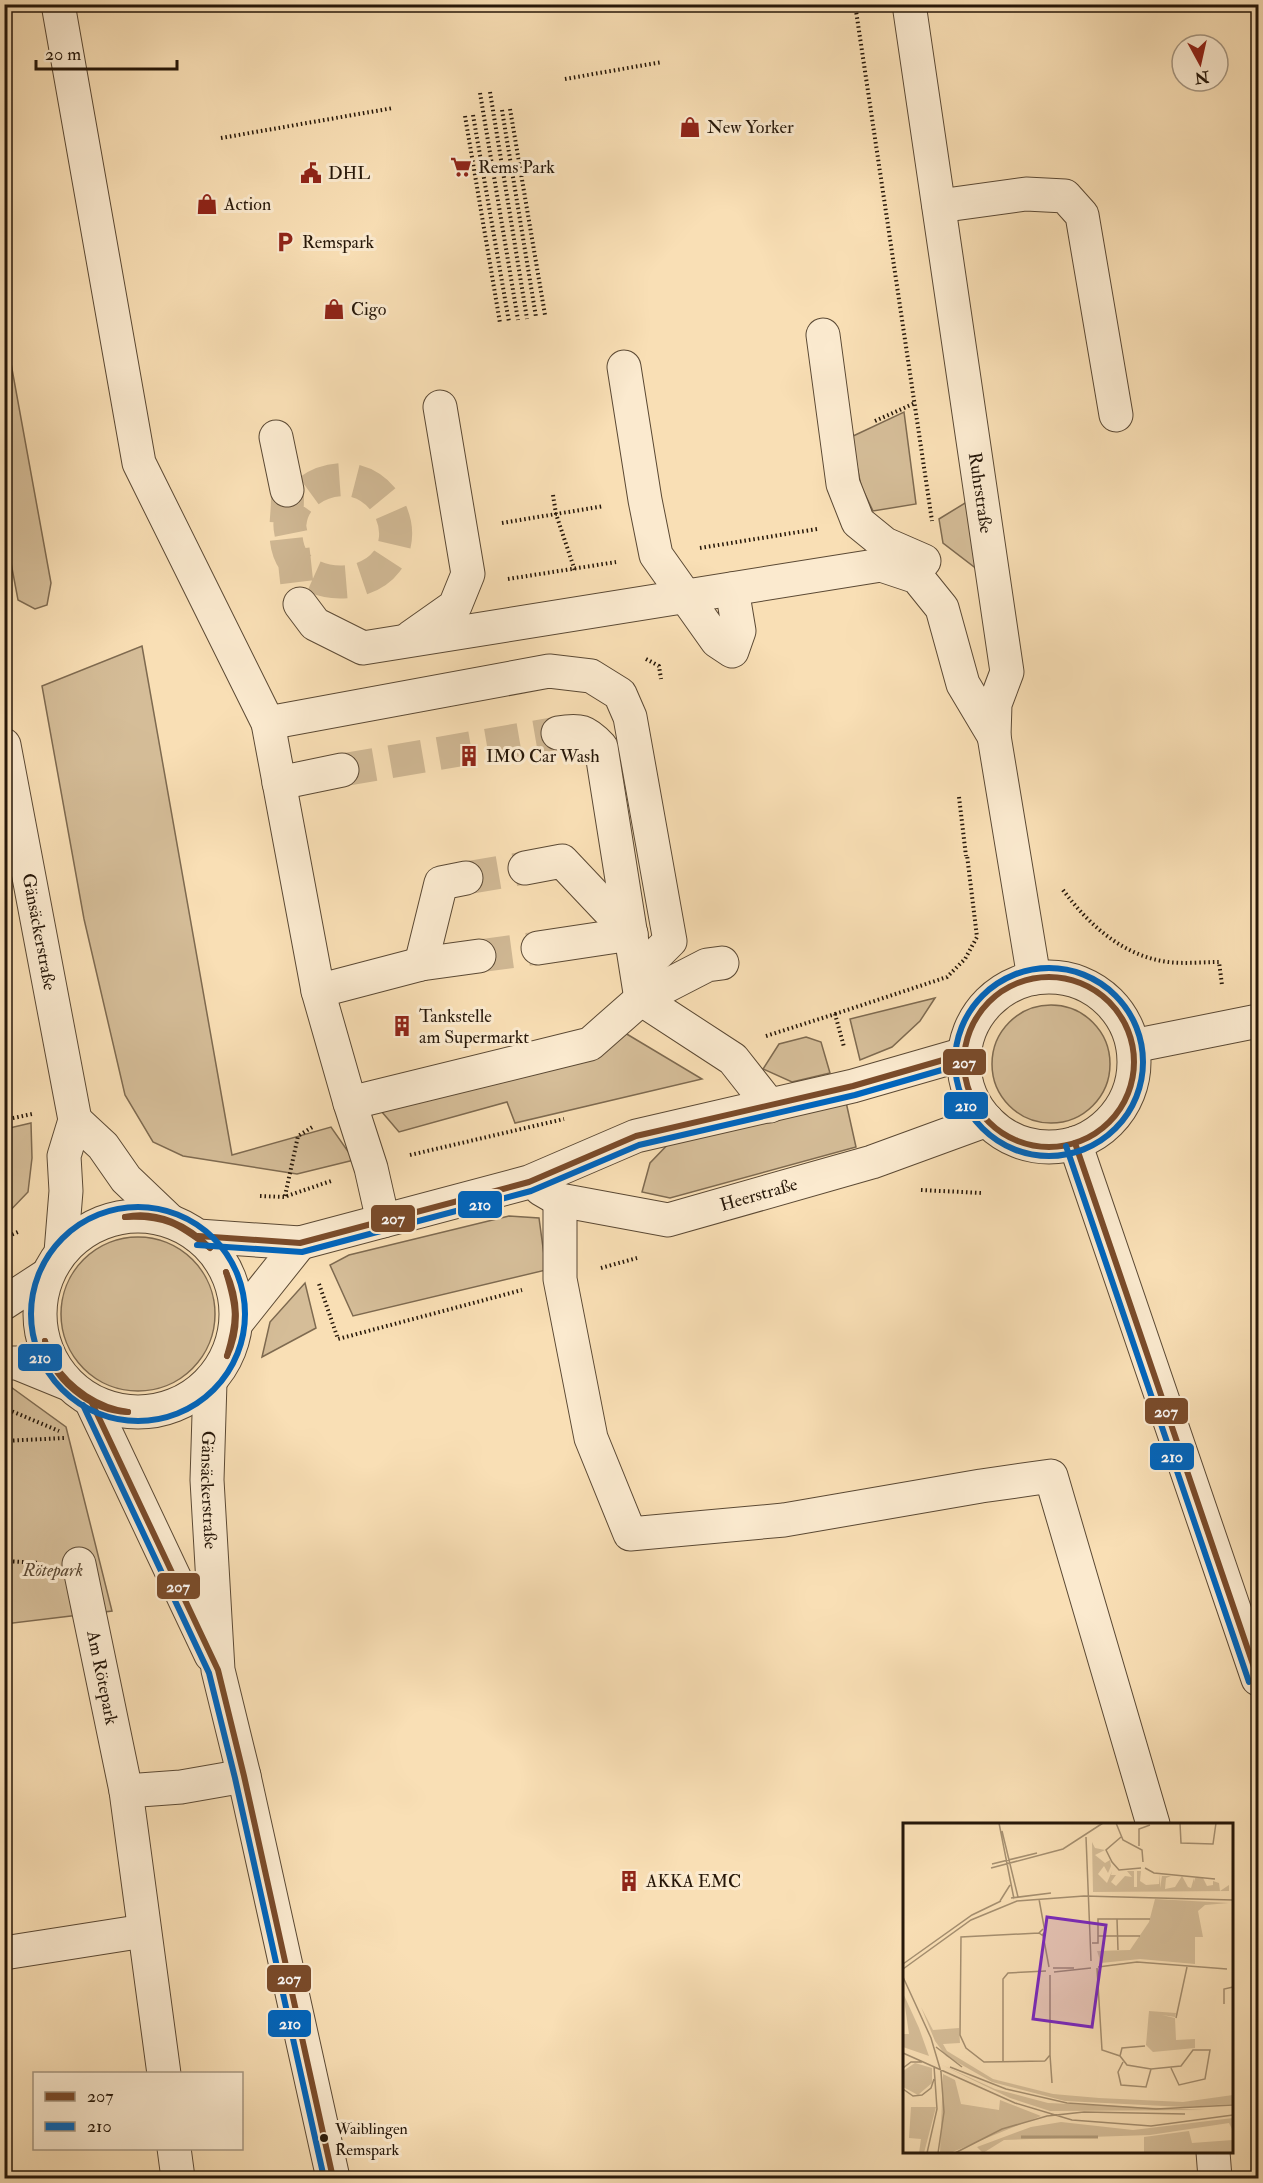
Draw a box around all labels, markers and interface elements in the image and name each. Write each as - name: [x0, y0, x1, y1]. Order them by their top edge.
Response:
- scale bar: [36, 33, 177, 71]
- north arrow: [1170, 33, 1230, 93]
- text: 20 m: [45, 43, 81, 66]
- text: N: [1193, 66, 1211, 88]
- shop icon: New Yorker: [678, 115, 702, 139]
- place label: New Yorker: [707, 116, 794, 139]
- supermarket icon: Rems Park: [449, 155, 473, 179]
- place label: Rems Park: [478, 156, 555, 179]
- public building icon: DHL: [299, 161, 323, 185]
- place label: DHL: [328, 162, 370, 185]
- shop icon: Action: [195, 192, 219, 216]
- place label: Action: [223, 193, 271, 216]
- parking icon: Remspark: [273, 230, 297, 254]
- place label: Remspark: [302, 231, 375, 254]
- shop icon: Cigo: [322, 297, 346, 321]
- place label: Cigo: [351, 298, 387, 321]
- street label: Ruhrstraße: [963, 451, 998, 535]
- building icon: IMO Car Wash: [457, 744, 481, 768]
- place label: IMO Car Wash: [486, 745, 600, 768]
- street label: Gänsäckerstraße: [17, 871, 62, 993]
- place label: Tankstelle am Supermarkt: [419, 1005, 529, 1049]
- building icon: Tankstelle am Supermarkt: [390, 1014, 414, 1038]
- line badge: 207: [942, 1048, 987, 1076]
- text: 207: [952, 1053, 976, 1073]
- line badge: 210: [943, 1091, 989, 1120]
- text: 210: [955, 1096, 977, 1116]
- street label: Heerstraße: [717, 1172, 801, 1216]
- line badge: 210: [457, 1190, 503, 1219]
- text: 210: [469, 1195, 491, 1215]
- line badge: 207: [370, 1204, 416, 1233]
- text: 207: [381, 1209, 405, 1229]
- line badge: 210: [17, 1343, 63, 1372]
- text: 210: [29, 1348, 51, 1368]
- line badge: 207: [1144, 1397, 1189, 1425]
- text: 207: [1154, 1402, 1178, 1422]
- street label: Gänsäckerstraße: [195, 1430, 223, 1550]
- line badge: 210: [1149, 1442, 1195, 1471]
- text: 210: [1161, 1447, 1183, 1467]
- park label: Rötepark: [22, 1559, 83, 1582]
- line badge: 207: [156, 1572, 201, 1600]
- text: 207: [166, 1577, 190, 1597]
- street label: Am Rötepark: [81, 1627, 124, 1727]
- inset map: [903, 1823, 1233, 2153]
- building icon: AKKA EMC: [617, 1869, 641, 1893]
- place label: AKKA EMC: [645, 1870, 741, 1893]
- line badge: 207: [266, 1964, 312, 1993]
- text: 207: [277, 1969, 301, 1989]
- line badge: 210: [267, 2009, 312, 2038]
- text: 210: [279, 2014, 301, 2034]
- legend: [33, 2072, 243, 2150]
- text: 207: [87, 2085, 114, 2108]
- text: 210: [87, 2115, 112, 2138]
- place label: Waiblingen Remspark: [334, 2119, 408, 2161]
- marker: Waiblingen Remspark: [318, 2132, 330, 2144]

